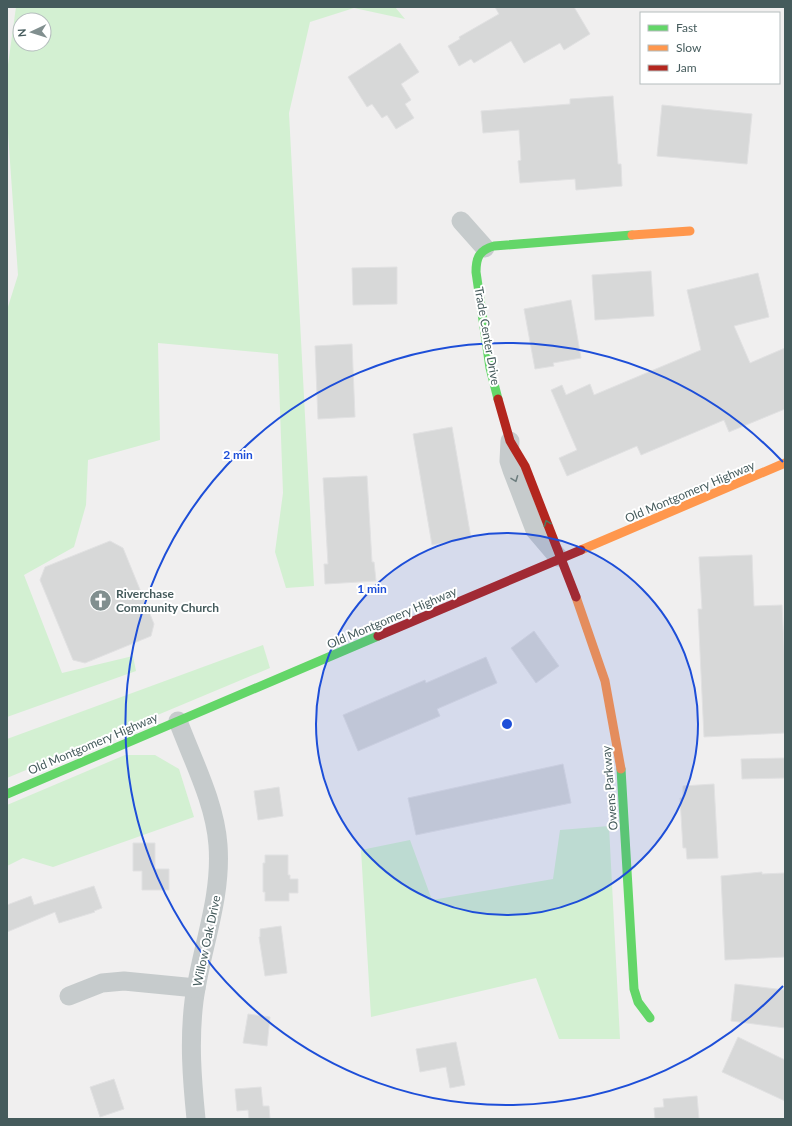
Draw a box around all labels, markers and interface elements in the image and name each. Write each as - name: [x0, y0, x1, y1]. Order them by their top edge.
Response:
- north arrow: [12, 12, 52, 52]
- legend: [640, 12, 780, 84]
- text: Fast: [676, 20, 698, 35]
- text: N: [15, 28, 28, 37]
- text: Slow: [676, 40, 702, 55]
- text: Jam: [676, 60, 697, 75]
- street label: Trade Center Drive: [471, 286, 504, 386]
- text: 2 min: [223, 447, 253, 462]
- street label: Old Montgomery Highway: [623, 457, 758, 526]
- one-way arrow: [511, 476, 519, 483]
- one-way arrow: [543, 520, 551, 527]
- text: 1 min: [357, 581, 387, 596]
- street label: Old Montgomery Highway: [325, 583, 460, 652]
- place label: Riverchase Community Church: [116, 586, 219, 615]
- church icon: Riverchase Community Church: [87, 588, 113, 614]
- street label: Old Montgomery Highway: [26, 709, 161, 778]
- centre of rings: [500, 717, 514, 731]
- street label: Owens Parkway: [598, 744, 621, 831]
- street label: Willow Oak Drive: [189, 894, 224, 988]

